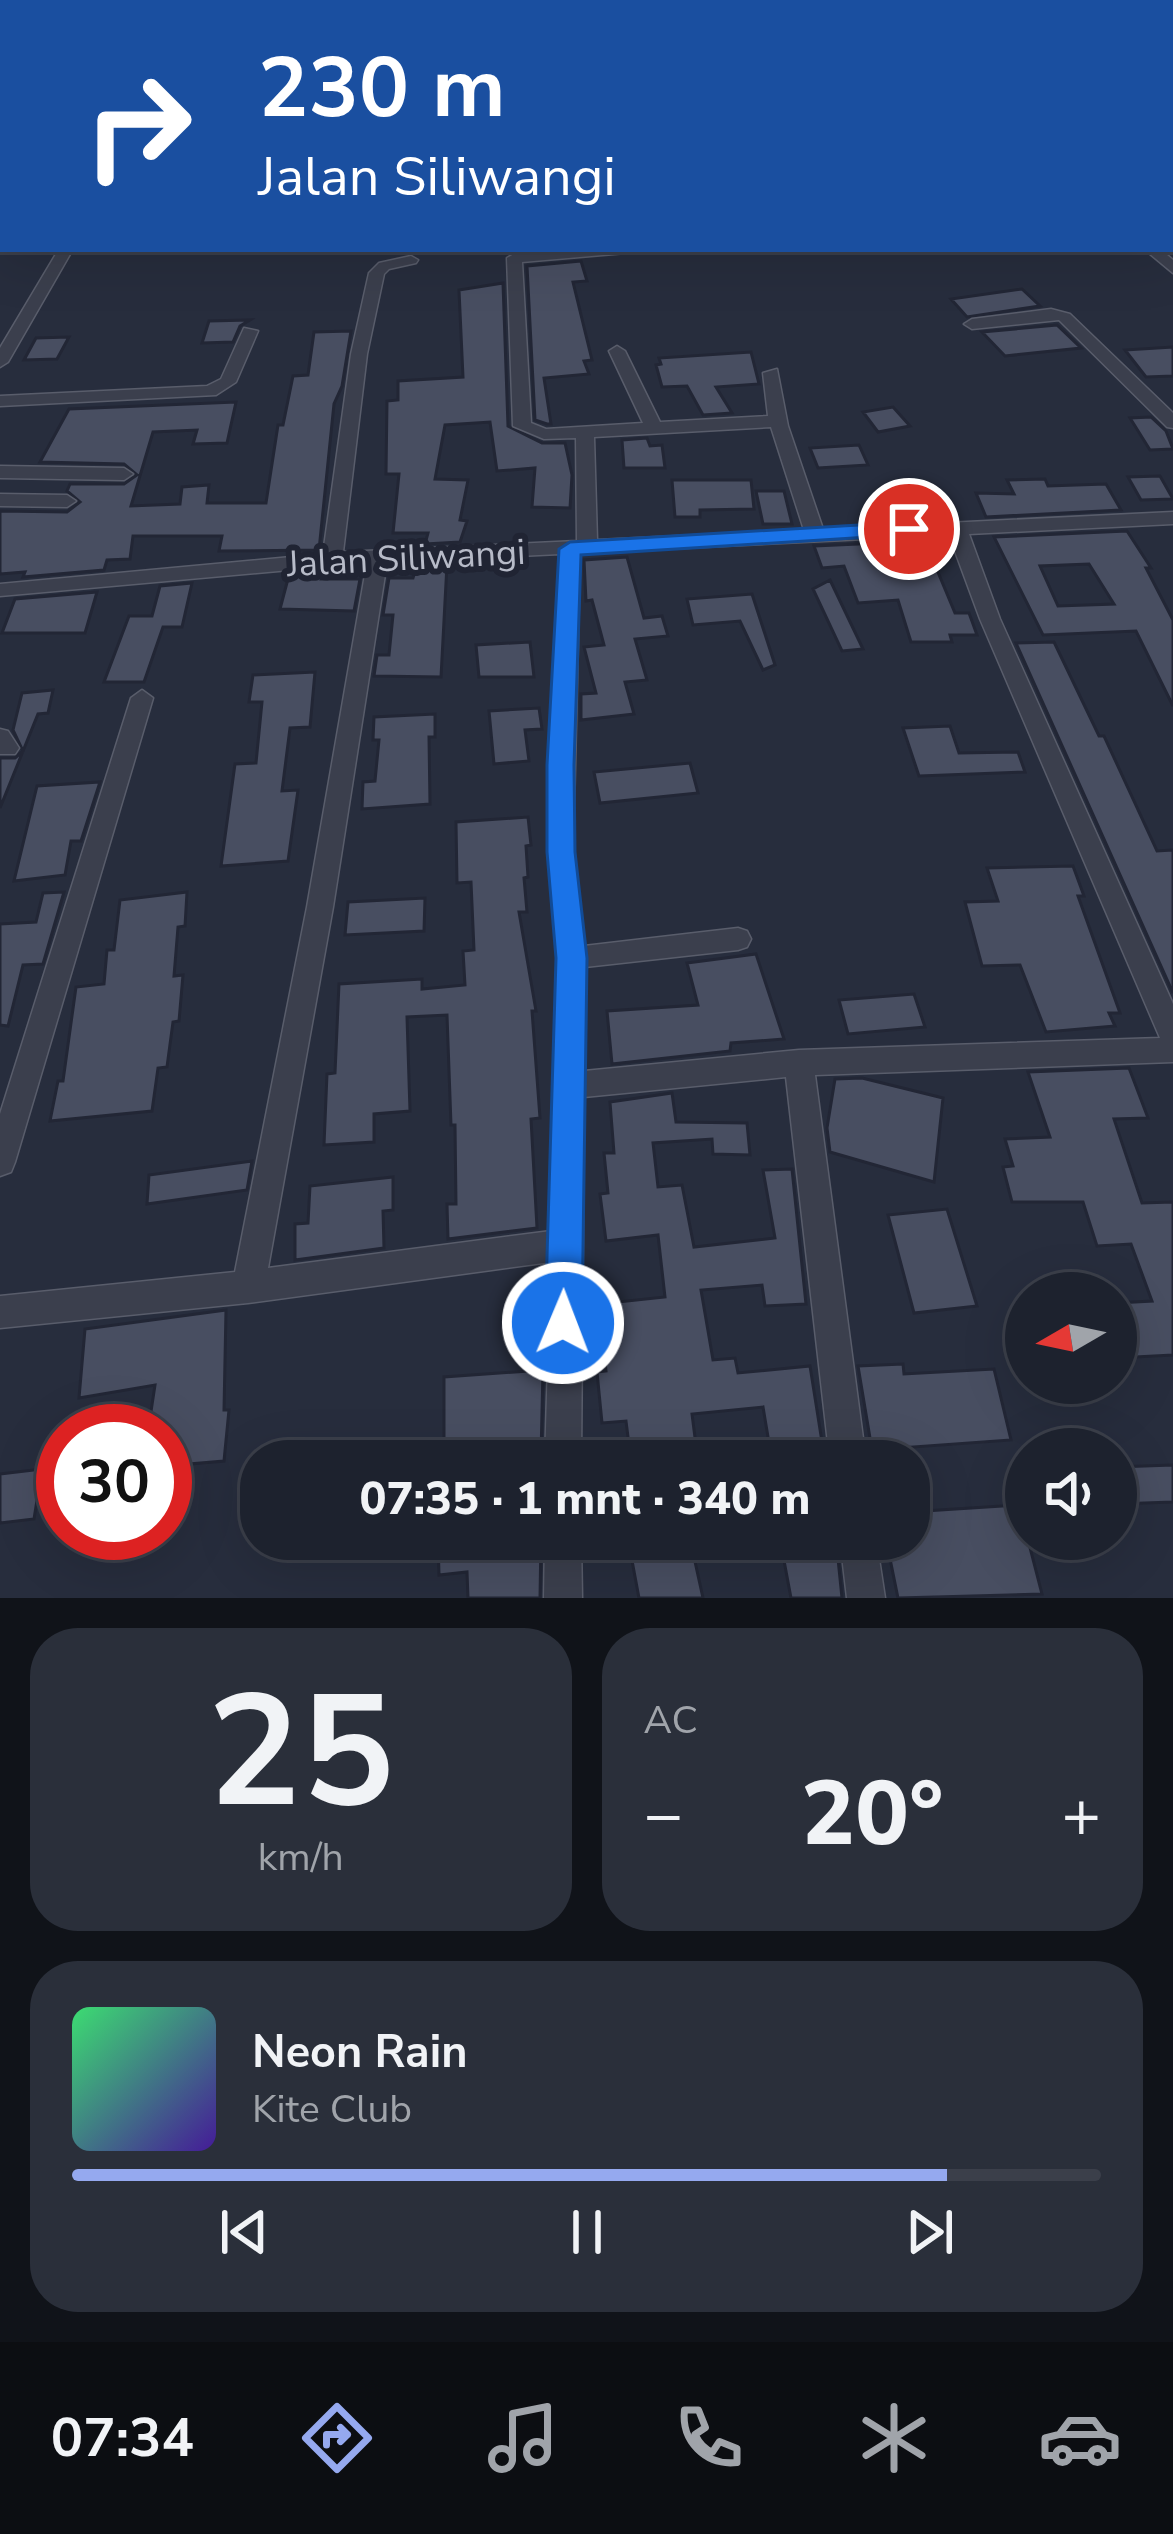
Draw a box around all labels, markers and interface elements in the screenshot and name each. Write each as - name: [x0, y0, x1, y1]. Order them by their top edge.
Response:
- text: 230 m: [258, 31, 506, 146]
- icon: right: [60, 48, 216, 204]
- text: Jalan Siliwangi: [258, 140, 616, 214]
- pin: [858, 478, 960, 580]
- icon: arrive: [876, 496, 942, 562]
- street label: Jalan Siliwangi: [285, 528, 526, 589]
- position arrow: [500, 1260, 626, 1386]
- north arrow: [1005, 1272, 1137, 1404]
- map controls: [1005, 1272, 1137, 1560]
- speed limit sign: 30: [36, 1404, 192, 1560]
- button: sound: [1005, 1428, 1137, 1560]
- text: 07:35 · 1 mnt · 340 m: [359, 1469, 811, 1530]
- text: 25: [207, 1646, 394, 1859]
- text: AC: [644, 1694, 698, 1747]
- text: 20°: [801, 1753, 944, 1876]
- text: −: [644, 1770, 683, 1860]
- text: +: [1061, 1770, 1101, 1860]
- text: km/h: [258, 1831, 344, 1884]
- text: Neon Rain: [252, 2022, 468, 2083]
- text: Kite Club: [252, 2083, 412, 2136]
- icon: previous: [211, 2199, 277, 2265]
- icon: pause: [554, 2199, 620, 2265]
- icon: next: [897, 2199, 963, 2265]
- icon: directions: [295, 2396, 379, 2480]
- icon: music: [481, 2396, 565, 2480]
- icon: phone: [667, 2396, 751, 2480]
- icon: climate: [852, 2396, 936, 2480]
- icon: car: [1038, 2396, 1122, 2480]
- text: 07:34: [51, 2401, 194, 2475]

